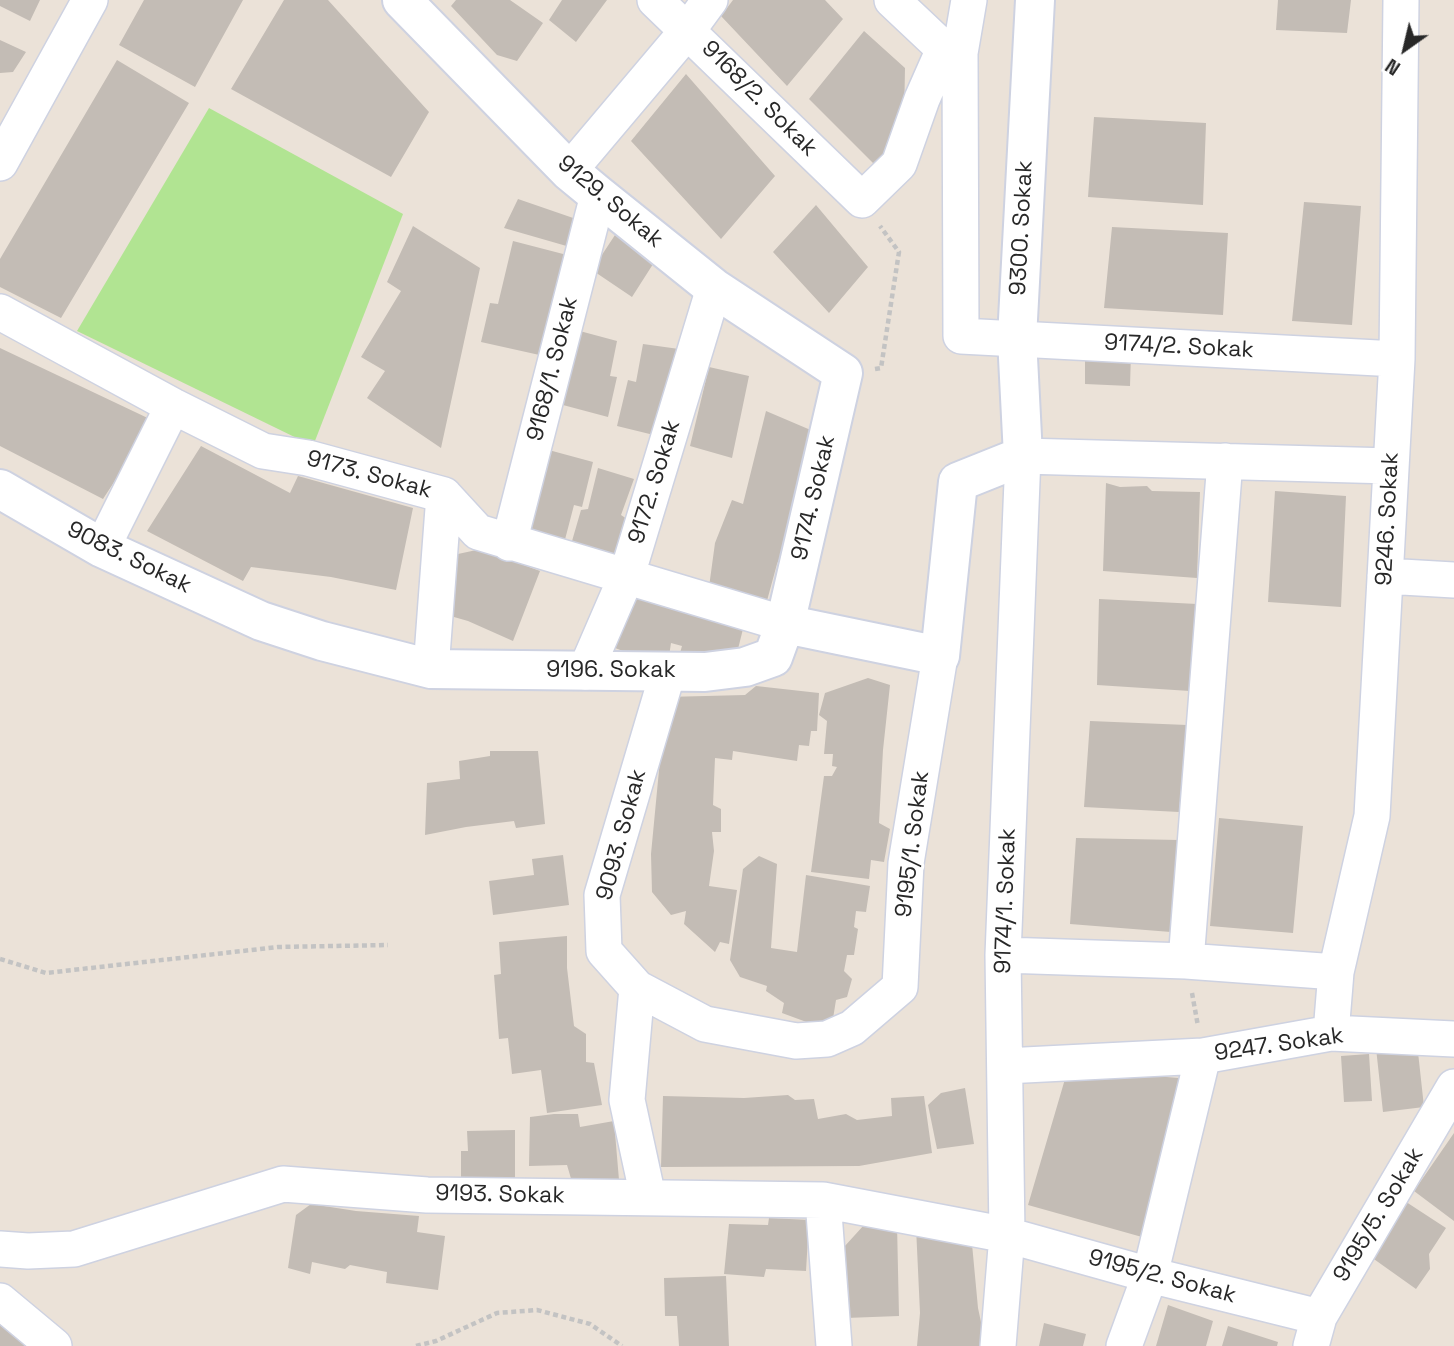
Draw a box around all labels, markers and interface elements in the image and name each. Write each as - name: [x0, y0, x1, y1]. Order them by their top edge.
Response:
- north arrow: [1370, 14, 1440, 84]
- street label: 9168/2. Sokak: [695, 35, 823, 163]
- text: N: [1381, 53, 1405, 81]
- street label: 9129. Sokak: [552, 150, 668, 254]
- street label: 9300. Sokak: [1005, 160, 1039, 296]
- street label: 9168/1. Sokak: [522, 294, 584, 444]
- street label: 9174/2. Sokak: [1103, 329, 1255, 365]
- street label: 9172. Sokak: [623, 417, 687, 547]
- street label: 9174. Sokak: [786, 433, 842, 563]
- street label: 9173. Sokak: [303, 445, 435, 505]
- street label: 9246. Sokak: [1371, 452, 1405, 586]
- street label: 9083. Sokak: [62, 516, 196, 600]
- street label: 9196. Sokak: [546, 657, 676, 685]
- street label: 9093. Sokak: [591, 766, 653, 904]
- street label: 9195/1. Sokak: [890, 769, 936, 919]
- street label: 9174/1. Sokak: [990, 828, 1022, 974]
- street label: 9247. Sokak: [1213, 1022, 1345, 1068]
- street label: 9195/5. Sokak: [1328, 1143, 1430, 1287]
- street label: 9193. Sokak: [435, 1180, 565, 1210]
- street label: 9195/2. Sokak: [1085, 1244, 1239, 1310]

